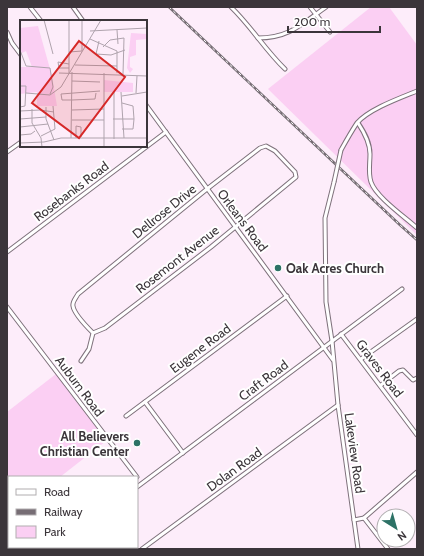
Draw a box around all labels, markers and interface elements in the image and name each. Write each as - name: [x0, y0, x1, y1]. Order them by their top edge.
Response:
- scale bar: [288, 8, 380, 34]
- text: 200 m: [294, 14, 330, 29]
- inset map: [20, 20, 147, 147]
- street label: Rosebanks Road: [30, 158, 112, 224]
- street label: Dellrose Drive: [129, 180, 199, 242]
- street label: Orleans Road: [214, 186, 272, 254]
- street label: Rosemont Avenue: [132, 221, 222, 296]
- place label: Oak Acres Church: [286, 260, 384, 276]
- marker: Oak Acres Church: [273, 263, 283, 273]
- street label: Eugene Road: [166, 320, 234, 376]
- street label: Graves Road: [353, 336, 407, 400]
- street label: Auburn Road: [52, 353, 108, 419]
- street label: Craft Road: [235, 356, 291, 404]
- street label: Lakeview Road: [341, 412, 369, 494]
- place label: All Believers Christian Center: [40, 428, 130, 459]
- marker: All Believers Christian Center: [132, 438, 142, 448]
- street label: Dolan Road: [203, 444, 265, 494]
- legend: [8, 476, 138, 548]
- text: Road: [44, 484, 70, 499]
- text: Railway: [44, 504, 82, 519]
- north arrow: [376, 508, 416, 548]
- text: Park: [44, 524, 66, 539]
- text: N: [395, 528, 409, 544]

